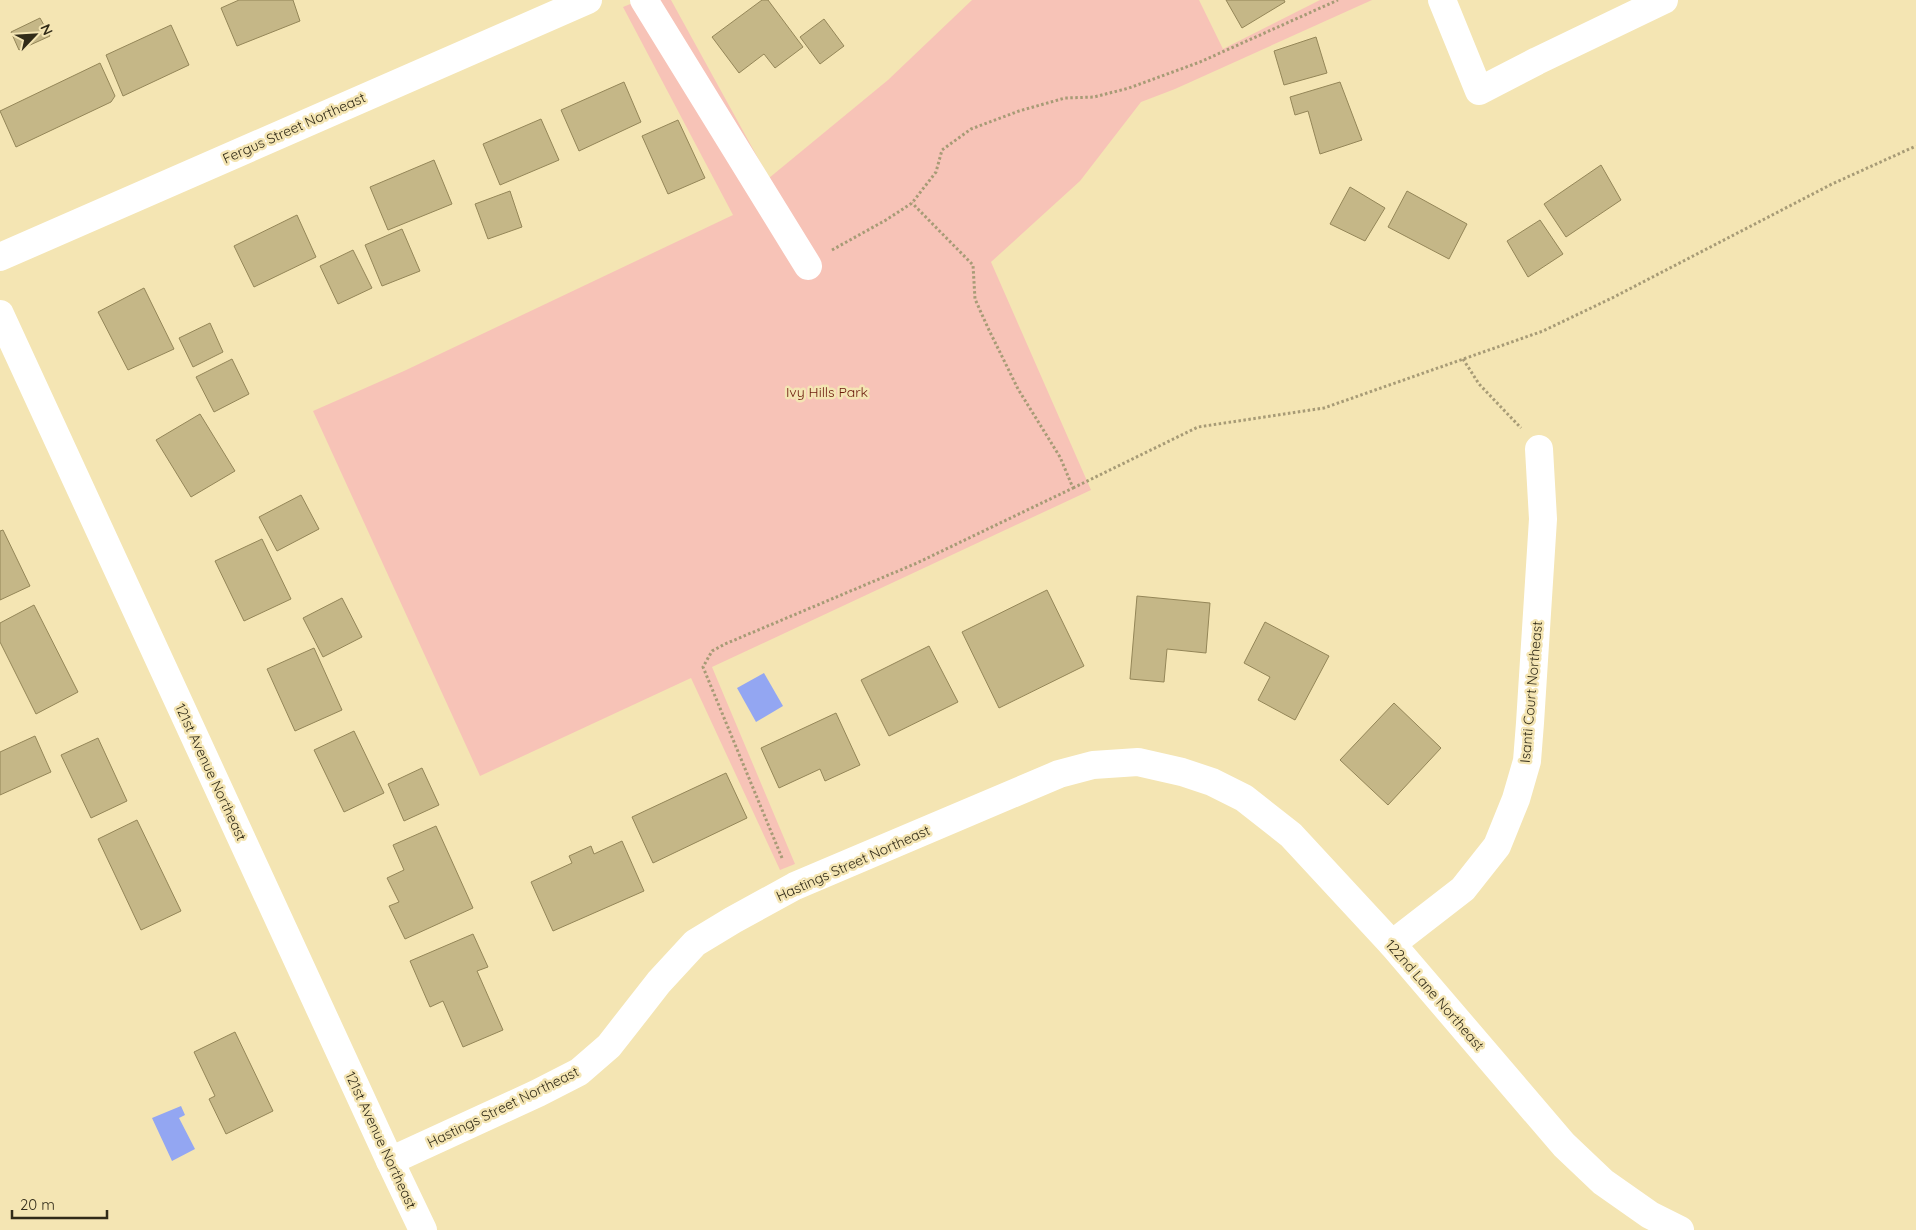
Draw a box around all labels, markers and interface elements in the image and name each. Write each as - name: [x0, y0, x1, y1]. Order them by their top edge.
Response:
- north arrow: [10, 10, 60, 60]
- text: N: [36, 21, 57, 38]
- street label: Fergus Street Northeast: [220, 88, 368, 168]
- park label: Ivy Hills Park: [786, 383, 868, 401]
- street label: Isanti Court Northeast: [1516, 620, 1546, 764]
- street label: 121st Avenue Northeast: [171, 700, 251, 844]
- street label: Hastings Street Northeast: [773, 821, 933, 905]
- street label: 122nd Lane Northeast: [1382, 936, 1488, 1054]
- street label: Hastings Street Northeast: [424, 1062, 582, 1152]
- street label: 121st Avenue Northeast: [341, 1068, 421, 1212]
- scale bar: [12, 1188, 108, 1220]
- text: 20 m: [20, 1195, 55, 1214]

